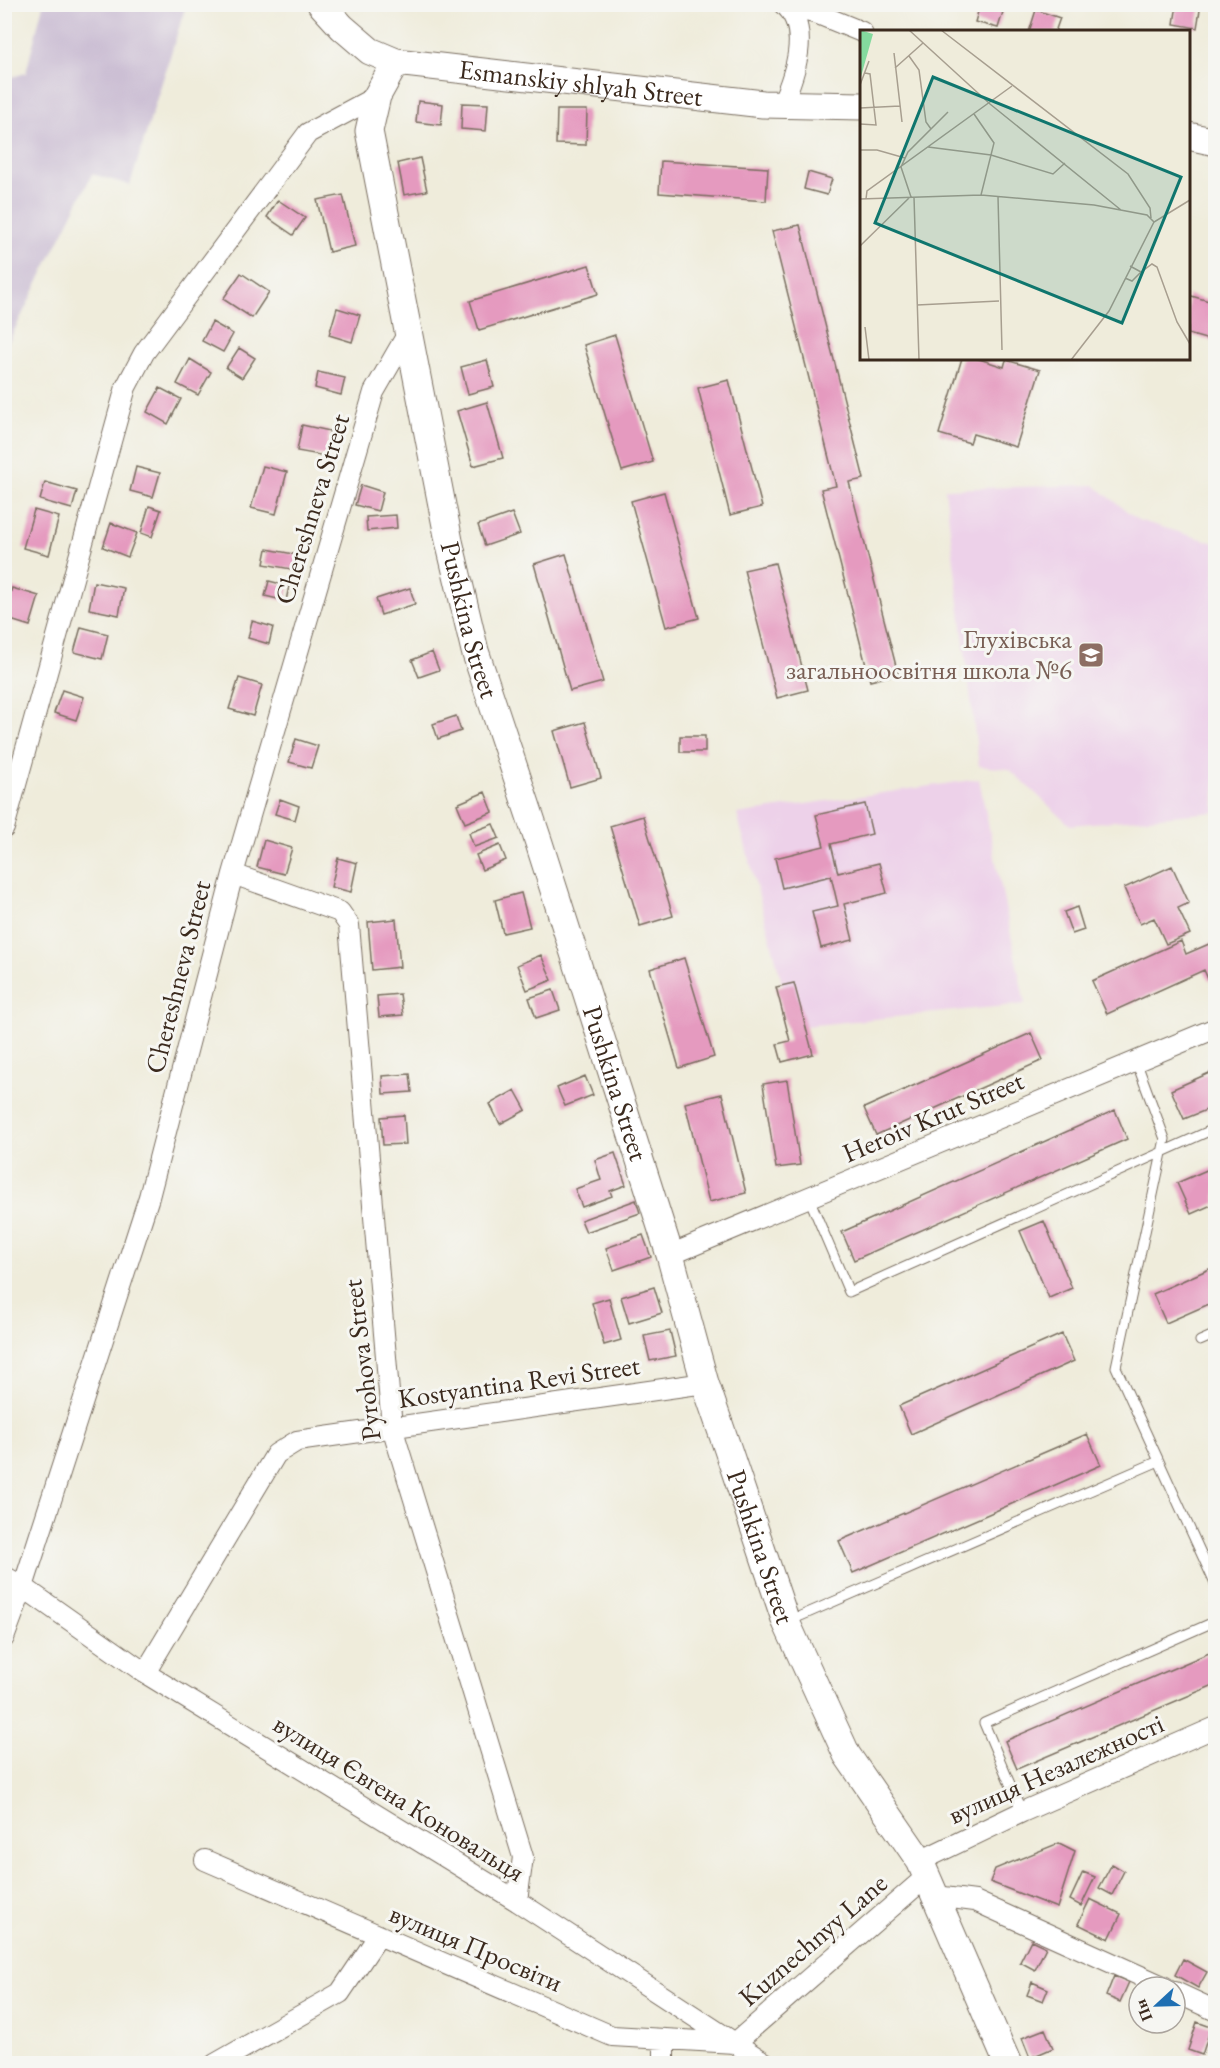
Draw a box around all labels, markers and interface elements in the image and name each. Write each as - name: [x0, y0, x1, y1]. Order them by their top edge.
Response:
- inset map: [860, 30, 1190, 360]
- street label: Esmanskiy shlyah Street: [457, 51, 705, 114]
- street label: Chereshneva Street: [266, 409, 357, 608]
- street label: Pushkina Street: [433, 538, 508, 703]
- place label: Глухівська загальноосвітня школа №6: [786, 621, 1072, 687]
- school or university icon: Глухівська загальноосвітня школа №6: [1076, 640, 1106, 670]
- street label: Chereshneva Street: [137, 876, 219, 1077]
- street label: Pushkina Street: [575, 1001, 657, 1165]
- street label: Heroiv Krut Street: [837, 1062, 1029, 1170]
- street label: Pyrohova Street: [334, 1277, 389, 1443]
- street label: Kostyantina Revi Street: [396, 1347, 643, 1416]
- street label: Pushkina Street: [719, 1465, 804, 1629]
- street label: вулиця Незалежності: [943, 1705, 1169, 1832]
- street label: вулиця Євгена Коновальця: [267, 1706, 531, 1889]
- street label: Kuznechnyy Lane: [731, 1865, 894, 2014]
- street label: вулиця Просвіти: [384, 1895, 568, 2000]
- north arrow: [1127, 1975, 1187, 2035]
- text: Пн: [1130, 1996, 1157, 2025]

